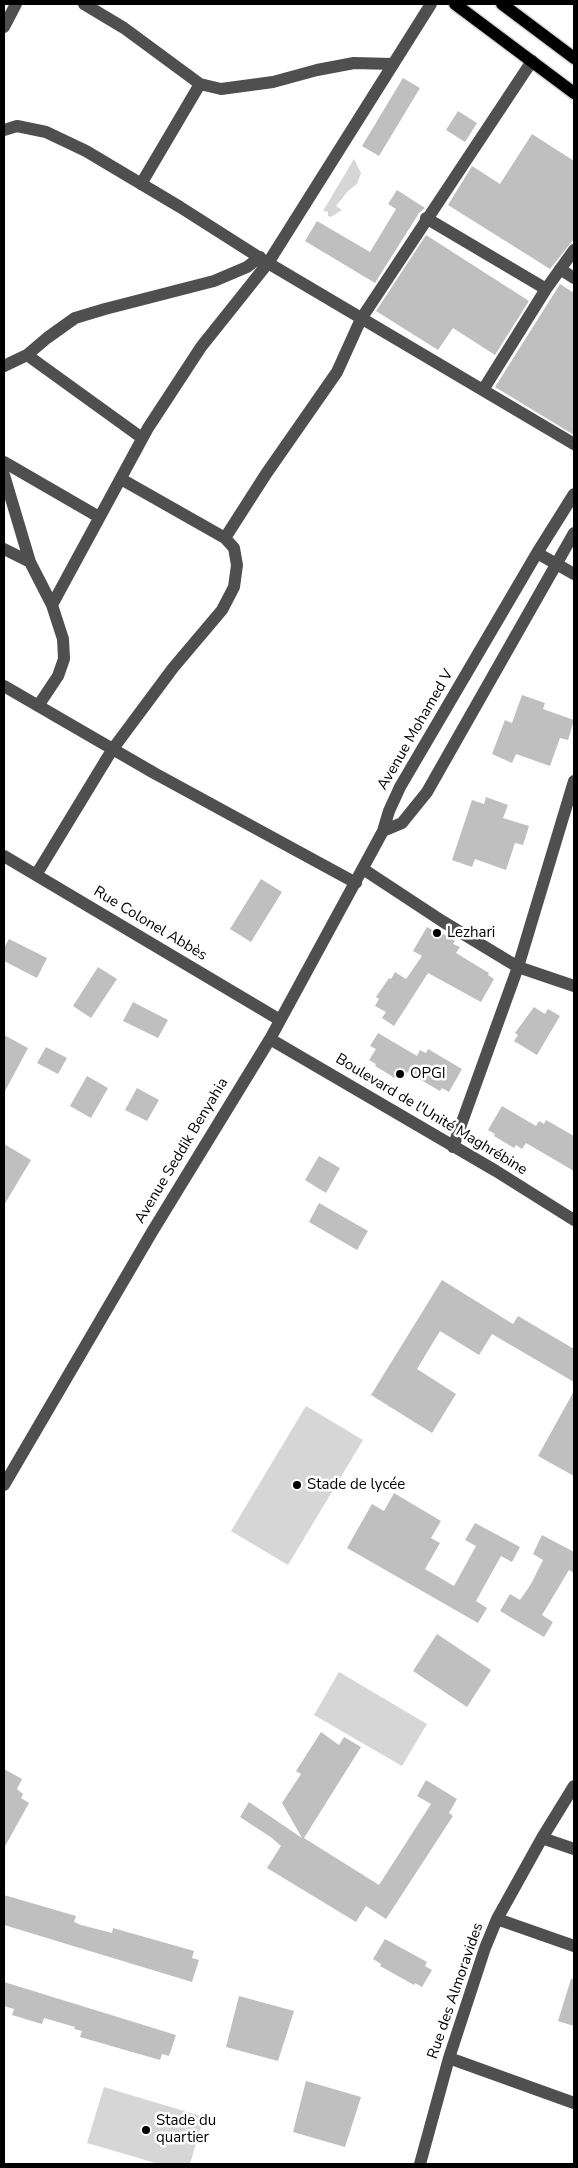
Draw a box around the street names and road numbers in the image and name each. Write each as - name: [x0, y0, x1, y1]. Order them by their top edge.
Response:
- street label: Avenue Mohamed V: [374, 666, 458, 794]
- street label: Rue Colonel Abbès: [90, 883, 210, 965]
- street label: Boulevard de l'Unité Maghrébine: [332, 1051, 530, 1179]
- street label: Avenue Seddik Benyahia: [131, 1075, 233, 1227]
- street label: Rue des Almoravides: [424, 1920, 488, 2062]

